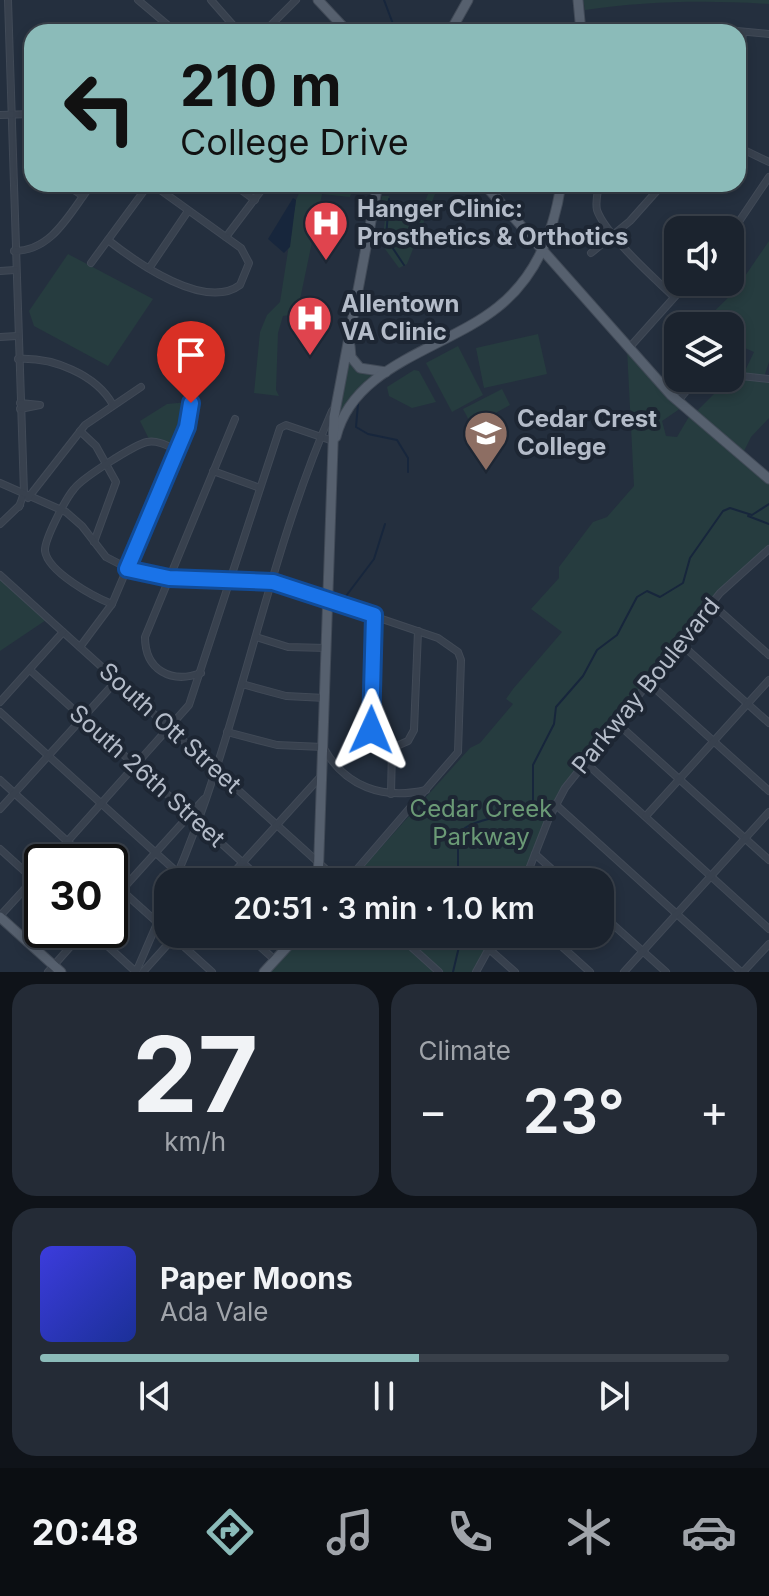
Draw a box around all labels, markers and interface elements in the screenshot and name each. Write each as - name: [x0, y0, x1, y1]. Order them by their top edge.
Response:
- text: 210 m: [180, 52, 342, 120]
- icon: left: [48, 56, 152, 160]
- text: College Drive: [180, 120, 409, 164]
- place label: Hanger Clinic: Prosthetics & Orthotics: [357, 194, 628, 251]
- hospital icon: Hanger Clinic: Prosthetics & Orthotics: [302, 199, 350, 262]
- map controls: [664, 216, 744, 392]
- button: sound: [664, 216, 744, 296]
- place label: Allentown VA Clinic: [341, 289, 459, 346]
- hospital icon: Allentown VA Clinic: [286, 294, 334, 357]
- button: layers: [664, 312, 744, 392]
- pin: [157, 321, 225, 403]
- icon: arrive: [169, 333, 213, 377]
- place label: Cedar Crest College: [517, 404, 657, 461]
- school or university icon: Cedar Crest College: [462, 409, 510, 472]
- street label: Parkway Boulevard: [566, 592, 726, 780]
- street label: South Ott Street: [93, 656, 247, 799]
- position arrow: [329, 688, 413, 772]
- street label: South 26th Street: [64, 698, 231, 853]
- park label: Cedar Creek Parkway: [410, 794, 552, 851]
- speed limit sign: 30: [24, 844, 128, 948]
- text: 20:51 · 3 min · 1.0 km: [233, 890, 535, 926]
- text: 27: [132, 1011, 258, 1137]
- text: Climate: [419, 1035, 511, 1066]
- text: 23°: [523, 1075, 625, 1147]
- text: −: [419, 1084, 448, 1138]
- text: +: [700, 1084, 729, 1138]
- text: km/h: [164, 1126, 226, 1157]
- text: Paper Moons: [160, 1260, 353, 1296]
- text: Ada Vale: [160, 1296, 268, 1327]
- icon: previous: [133, 1374, 177, 1418]
- icon: pause: [362, 1374, 406, 1418]
- icon: next: [592, 1374, 636, 1418]
- icon: directions: [202, 1504, 258, 1560]
- icon: music: [322, 1504, 378, 1560]
- icon: phone: [442, 1504, 498, 1560]
- icon: climate: [561, 1504, 617, 1560]
- icon: car: [681, 1504, 737, 1560]
- text: 20:48: [32, 1510, 139, 1554]

